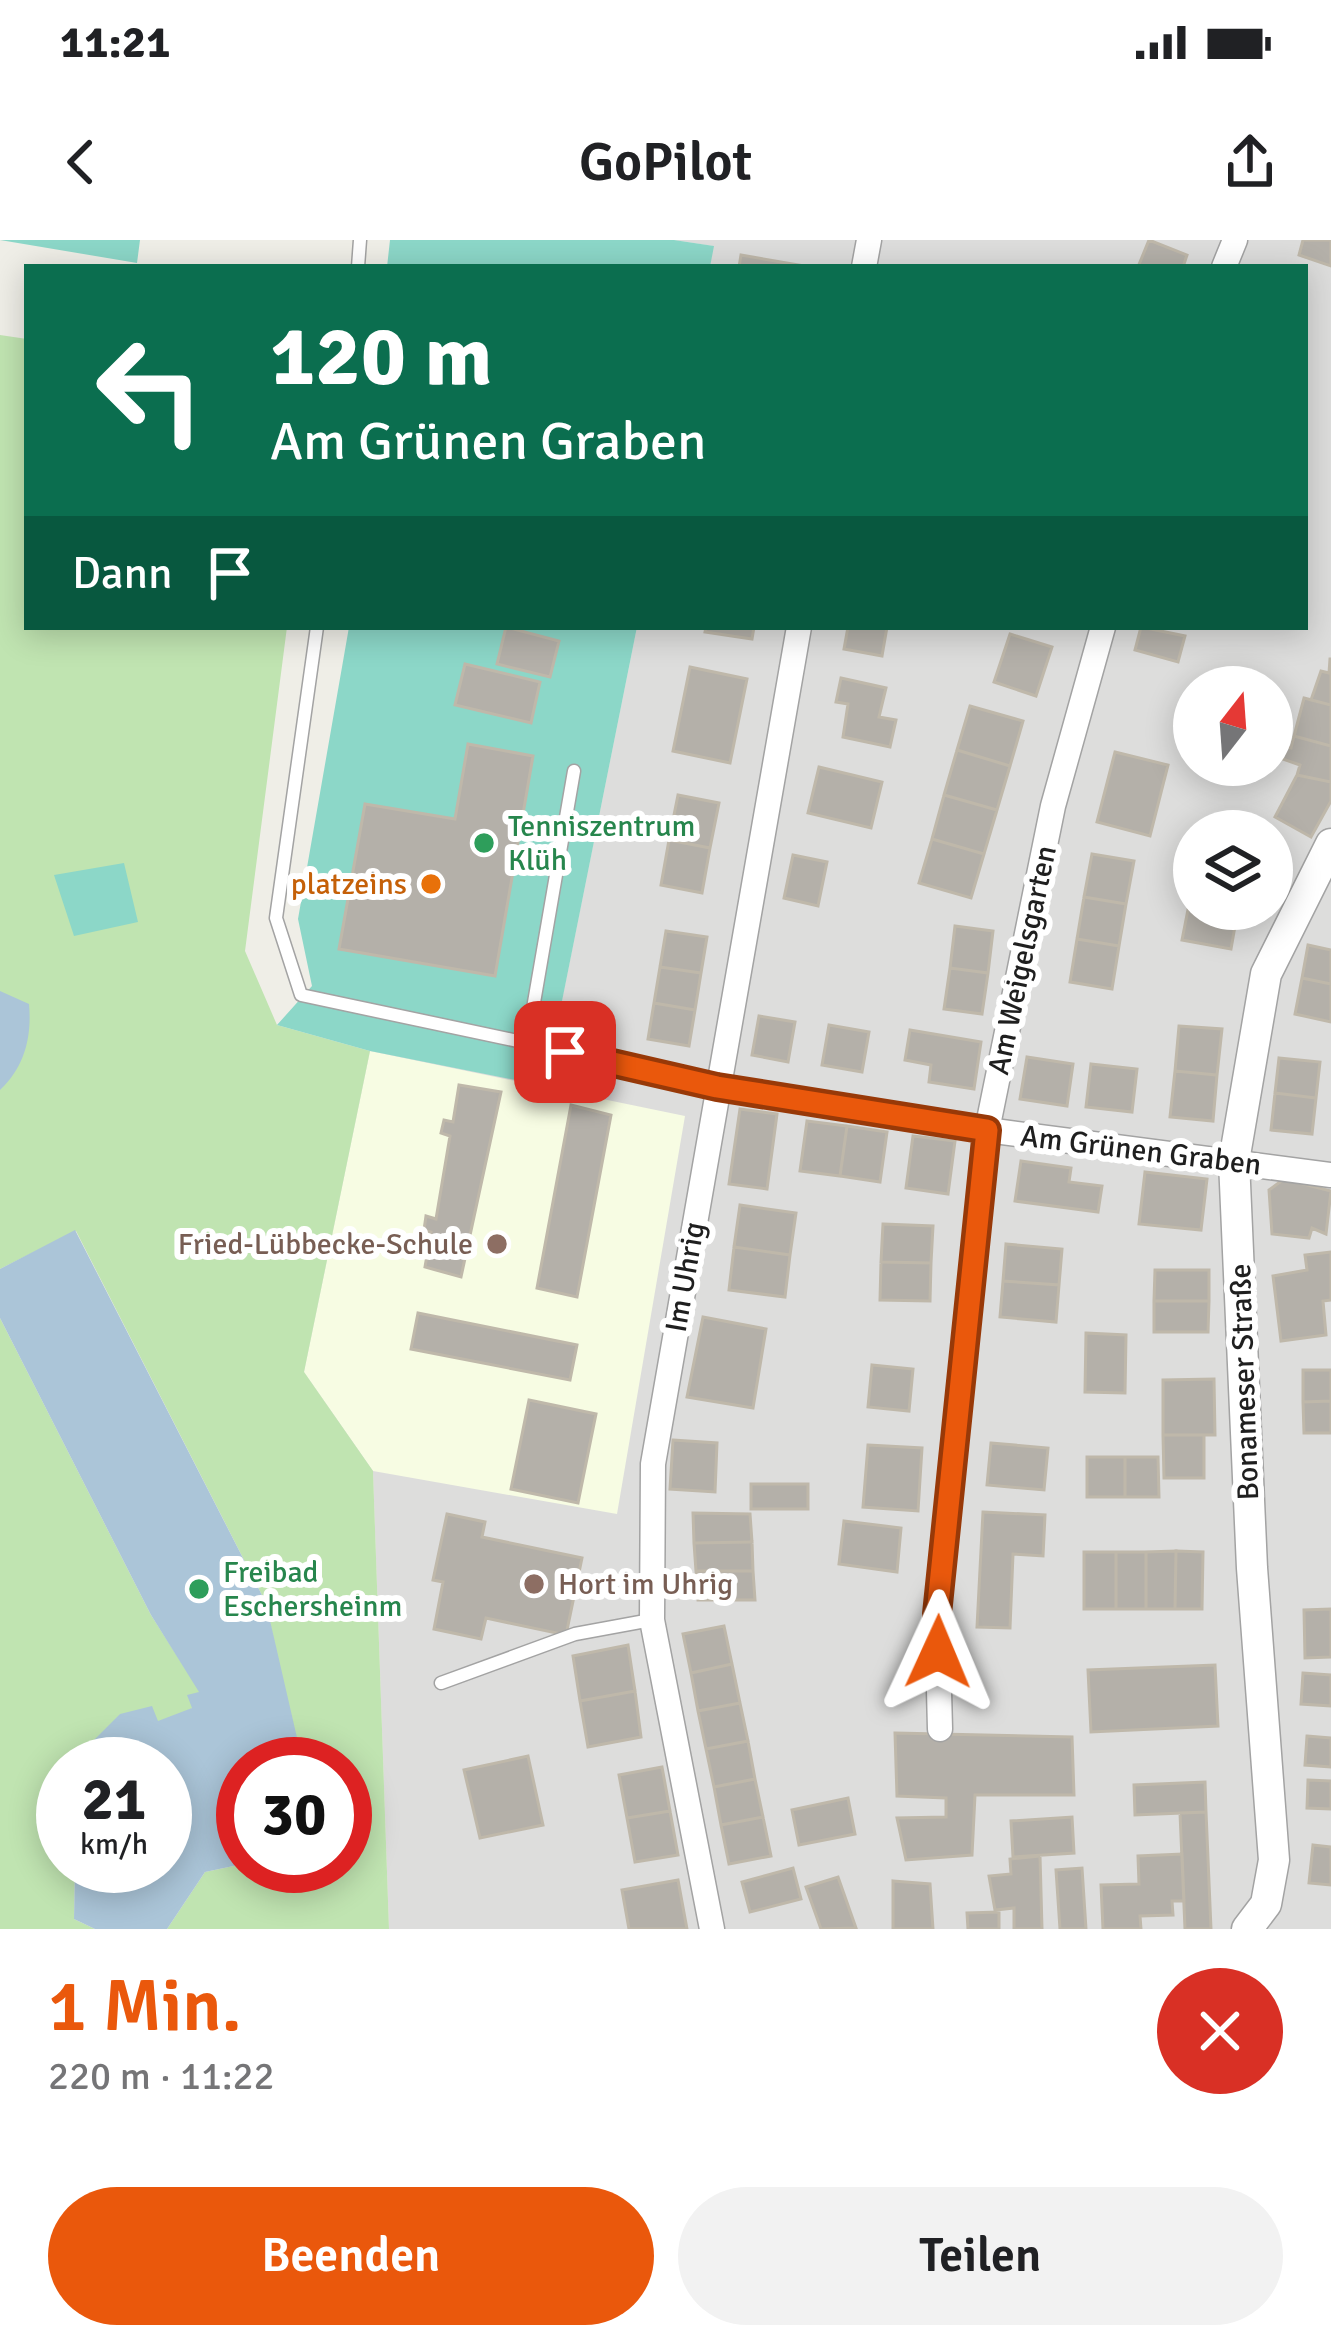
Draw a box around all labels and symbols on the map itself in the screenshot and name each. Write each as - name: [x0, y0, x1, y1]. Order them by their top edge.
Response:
- north arrow: [1173, 666, 1293, 786]
- place label: Tenniszentrum Klüh: [508, 808, 695, 879]
- marker: Tenniszentrum Klüh: [471, 830, 497, 856]
- street label: Am Weigelsgarten: [980, 842, 1065, 1078]
- place label: platzeins: [291, 866, 407, 903]
- marker: platzeins: [418, 871, 444, 897]
- pin: [514, 1001, 616, 1103]
- street label: Am Grünen Graben: [1018, 1117, 1264, 1184]
- street label: Im Uhrig: [658, 1219, 713, 1335]
- place label: Fried-Lübbecke-Schule: [178, 1226, 473, 1263]
- marker: Fried-Lübbecke-Schule: [484, 1231, 510, 1257]
- street label: Bonameser Straße: [1222, 1263, 1267, 1501]
- place label: Freibad Eschersheinm: [223, 1554, 403, 1625]
- place label: Hort im Uhrig: [558, 1566, 733, 1603]
- marker: Hort im Uhrig: [521, 1571, 547, 1597]
- marker: Freibad Eschersheinm: [186, 1576, 212, 1602]
- position arrow: [875, 1589, 1001, 1715]
- speed limit sign: 30: [216, 1737, 372, 1893]

